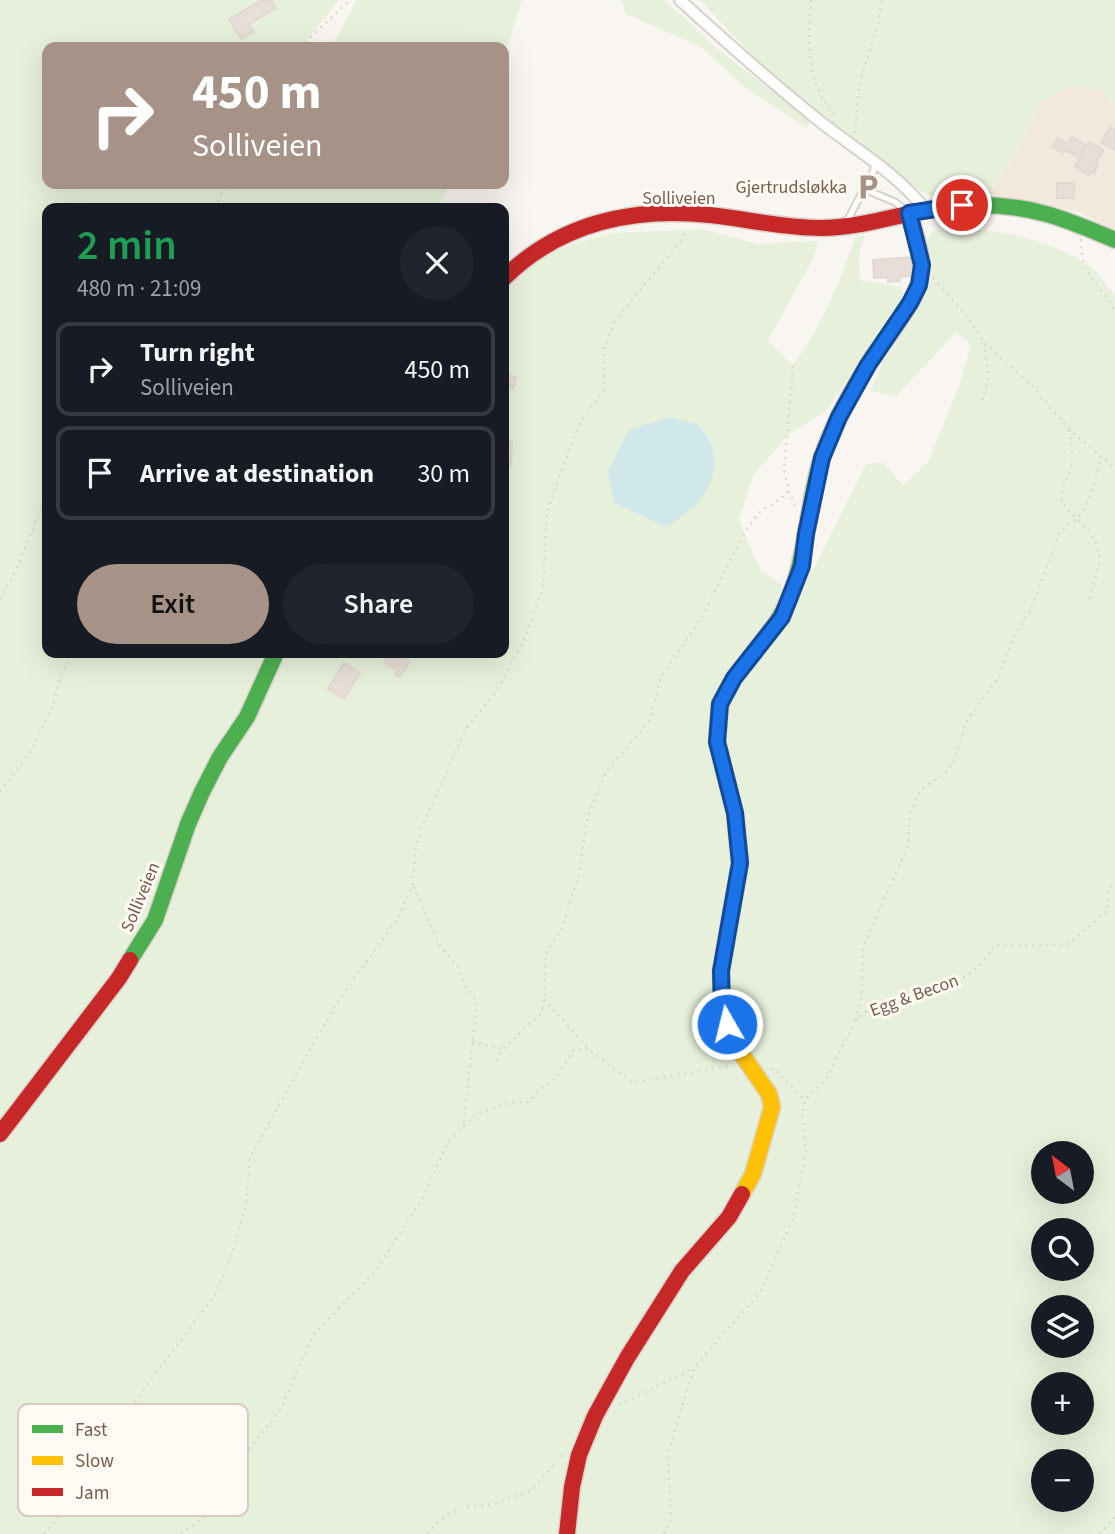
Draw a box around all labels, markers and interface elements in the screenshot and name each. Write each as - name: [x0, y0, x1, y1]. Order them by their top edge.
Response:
- text: 450 m: [192, 58, 321, 128]
- icon: right: [77, 70, 168, 161]
- text: Solliveien: [192, 123, 323, 169]
- parking icon: Gjertrudsløkka: [853, 172, 883, 202]
- place label: Gjertrudsløkka: [736, 175, 847, 200]
- pin: [932, 175, 992, 235]
- street label: Solliveien: [642, 186, 716, 211]
- icon: arrive: [943, 186, 981, 224]
- text: 2 min: [77, 216, 177, 276]
- button: close: [400, 226, 474, 300]
- text: 480 m · 21:09: [77, 272, 201, 305]
- text: Turn right: [140, 334, 255, 371]
- icon: right: [81, 350, 119, 388]
- text: 450 m: [404, 351, 470, 388]
- text: Solliveien: [140, 371, 234, 404]
- icon: arrive: [81, 454, 119, 492]
- text: Arrive at destination: [140, 455, 374, 492]
- text: 30 m: [417, 455, 470, 492]
- button: Exit: [77, 564, 269, 644]
- button: Share: [283, 564, 474, 644]
- street label: Solliveien: [115, 859, 166, 936]
- street label: Egg & Becon: [866, 968, 962, 1023]
- position arrow: [690, 987, 764, 1061]
- north arrow: [1031, 1141, 1094, 1204]
- map controls: [1031, 1141, 1094, 1512]
- button: search: [1031, 1218, 1094, 1281]
- button: layers: [1031, 1295, 1094, 1358]
- button: +: [1031, 1372, 1094, 1435]
- legend: [18, 1404, 248, 1516]
- text: Fast: [75, 1417, 108, 1444]
- text: Slow: [75, 1448, 114, 1475]
- button: −: [1031, 1449, 1094, 1512]
- text: Jam: [75, 1480, 109, 1507]

